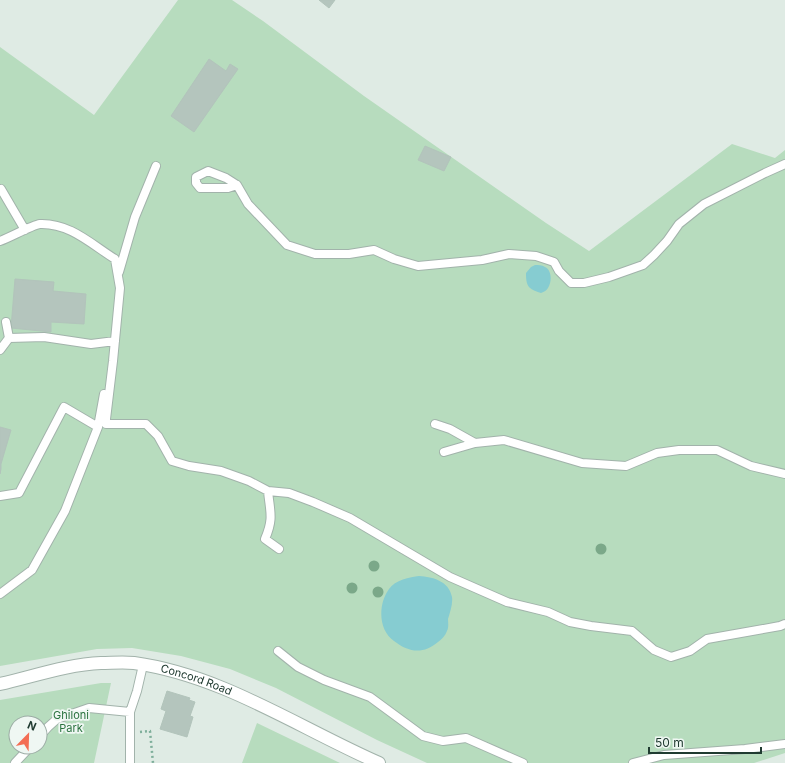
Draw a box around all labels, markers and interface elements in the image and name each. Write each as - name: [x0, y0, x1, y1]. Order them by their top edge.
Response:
- street label: Concord Road: [159, 661, 234, 698]
- park label: Ghiloni Park: [53, 708, 89, 735]
- north arrow: [8, 715, 48, 755]
- text: N: [25, 718, 39, 734]
- scale bar: [649, 729, 761, 755]
- text: 50 m: [655, 735, 684, 750]

